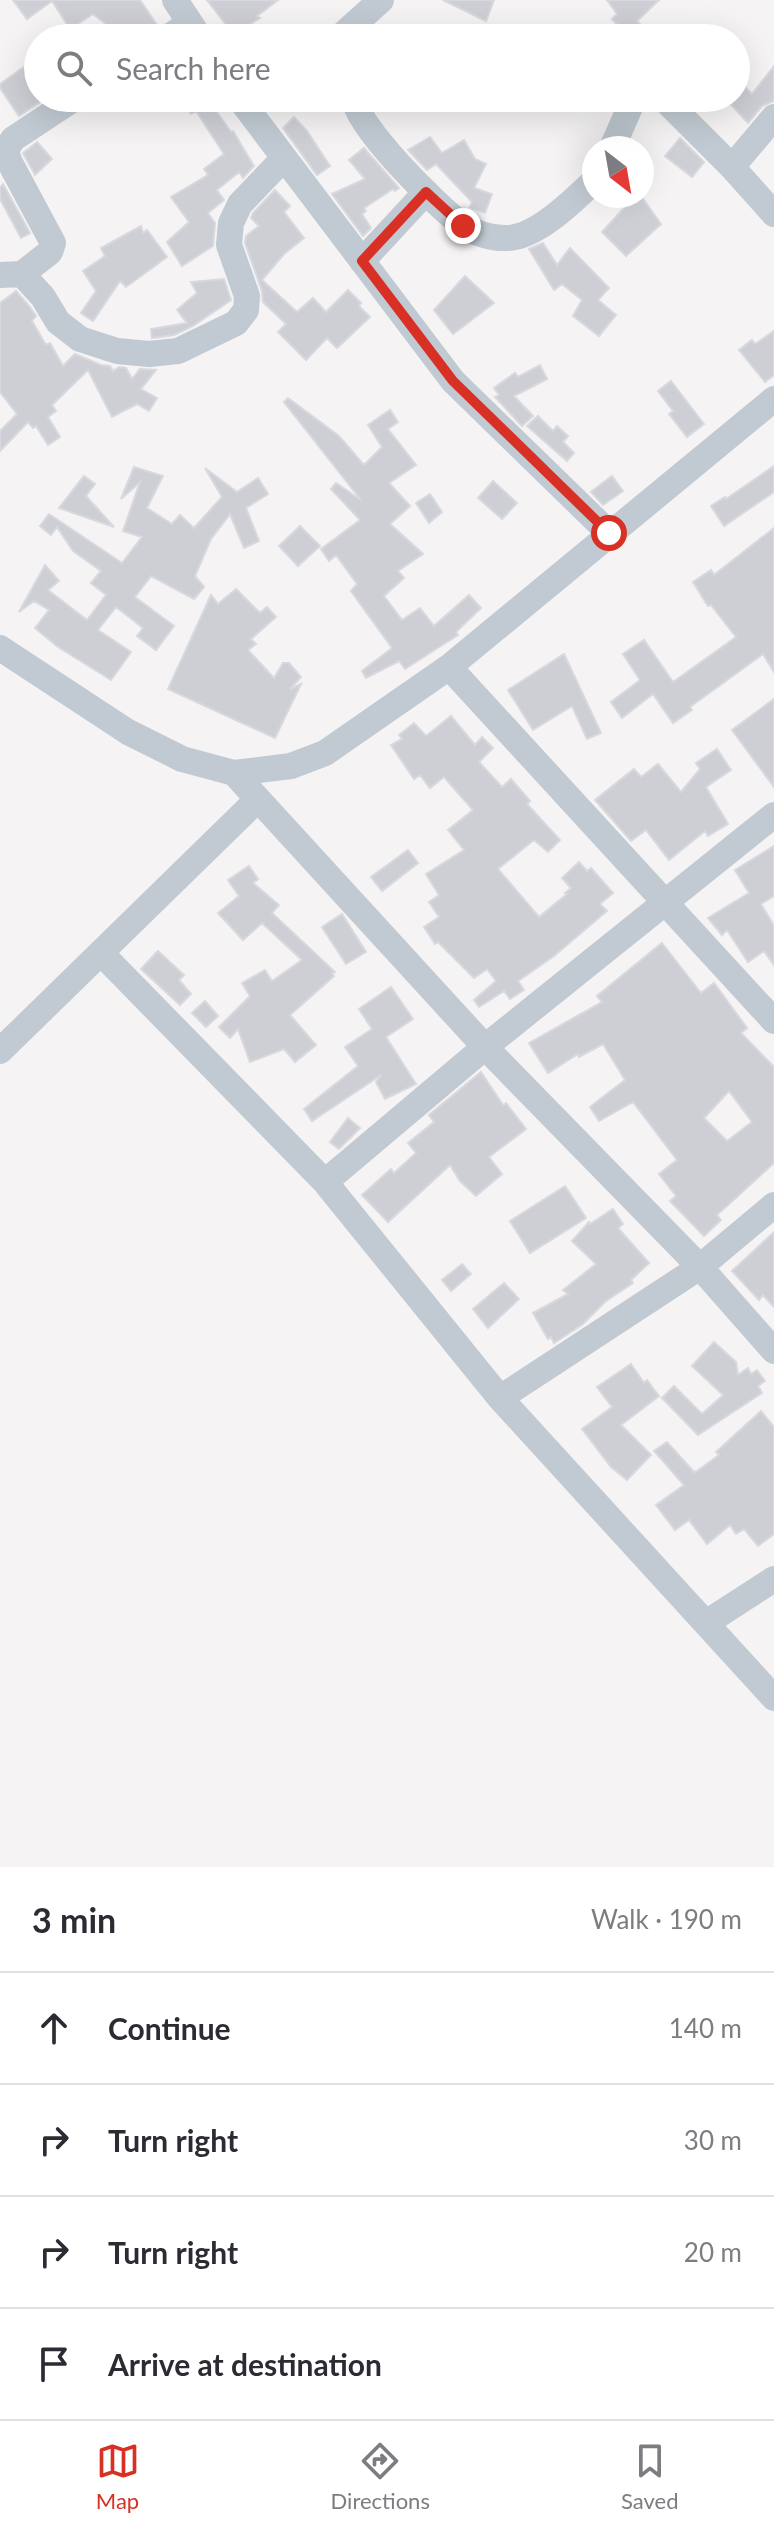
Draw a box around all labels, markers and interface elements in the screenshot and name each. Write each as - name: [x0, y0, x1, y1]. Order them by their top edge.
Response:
- search box: [24, 24, 750, 112]
- icon: search: [52, 46, 96, 90]
- text: Search here: [116, 50, 271, 86]
- north arrow: [582, 136, 654, 208]
- route end: [445, 208, 481, 244]
- route start: [591, 515, 627, 551]
- text: 3 min: [32, 1899, 116, 1940]
- text: Walk · 190 m: [591, 1903, 742, 1935]
- icon: ahead: [32, 2006, 76, 2050]
- text: Continue: [108, 2010, 231, 2046]
- text: 140 m: [669, 2012, 742, 2044]
- icon: right: [32, 2118, 76, 2162]
- text: Turn right: [108, 2122, 238, 2158]
- text: 30 m: [684, 2124, 742, 2156]
- icon: right: [32, 2230, 76, 2274]
- text: Turn right: [108, 2234, 238, 2270]
- text: 20 m: [684, 2236, 742, 2268]
- icon: arrive: [32, 2342, 76, 2386]
- text: Arrive at destination: [108, 2346, 382, 2382]
- tab: Map: [96, 2439, 140, 2514]
- tab: Directions: [331, 2439, 430, 2514]
- tab: Saved: [621, 2439, 678, 2514]

